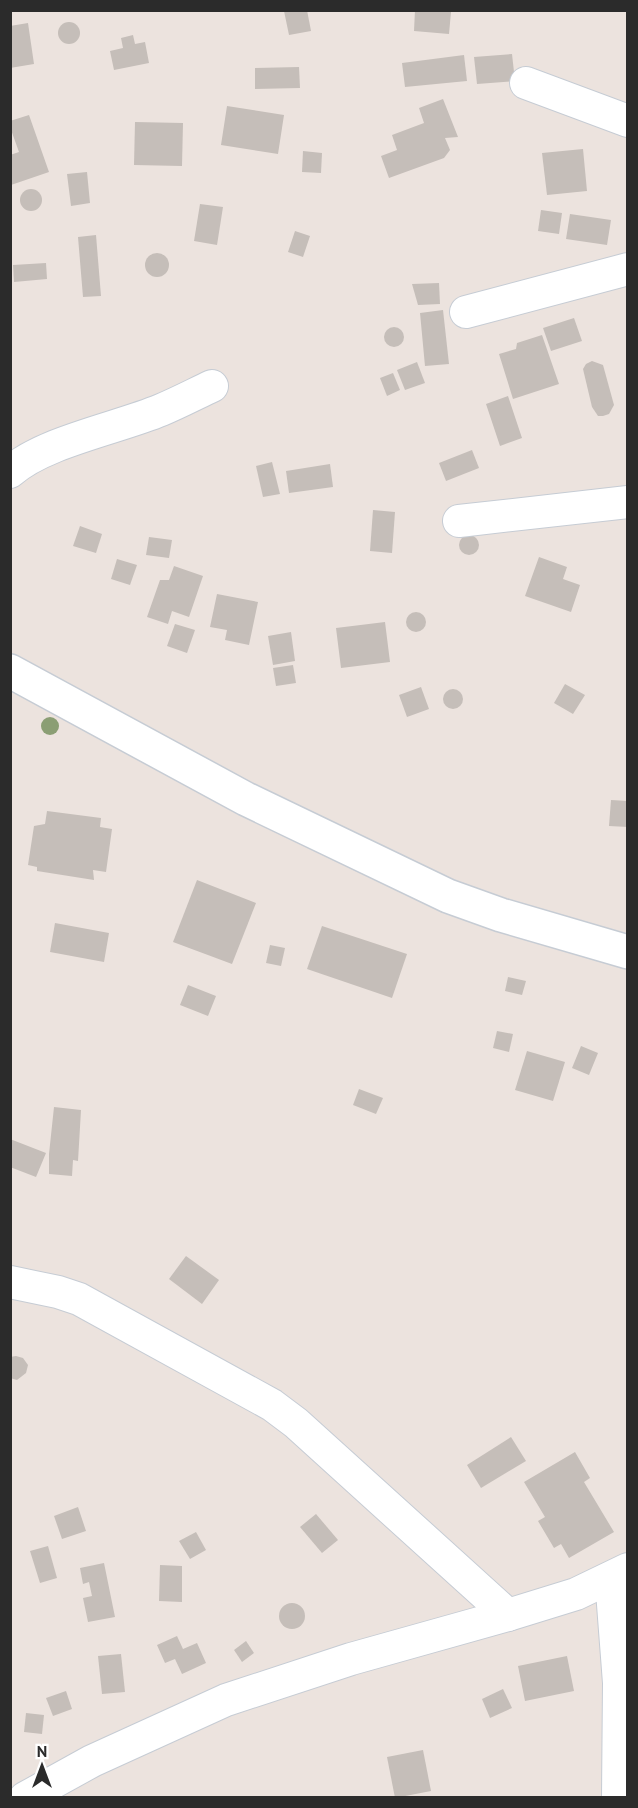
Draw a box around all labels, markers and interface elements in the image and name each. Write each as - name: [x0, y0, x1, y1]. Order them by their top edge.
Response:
- north arrow: [12, 1736, 72, 1796]
- text: N: [37, 1741, 47, 1761]

